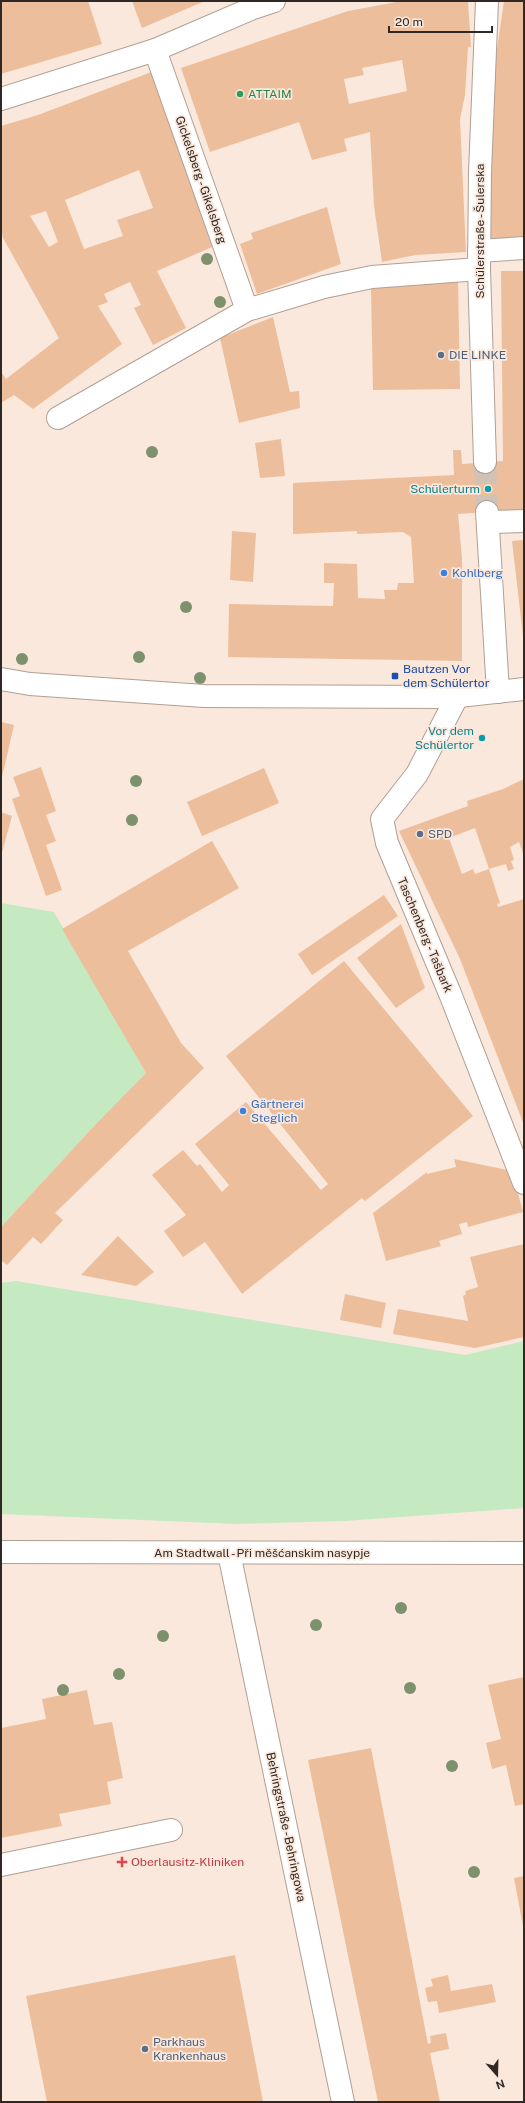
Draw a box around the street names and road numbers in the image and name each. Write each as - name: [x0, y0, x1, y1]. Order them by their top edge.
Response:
- street label: Gickelsberg - Gikelsberg: [172, 114, 230, 246]
- street label: Schülerstraße - Šulerska: [473, 164, 487, 298]
- street label: Taschenberg - Tašbark: [394, 876, 456, 995]
- street label: Am Stadtwall - Při měšćanskim nasypje: [154, 1546, 370, 1560]
- street label: Behringstraße - Behringowa: [263, 1751, 309, 1903]

